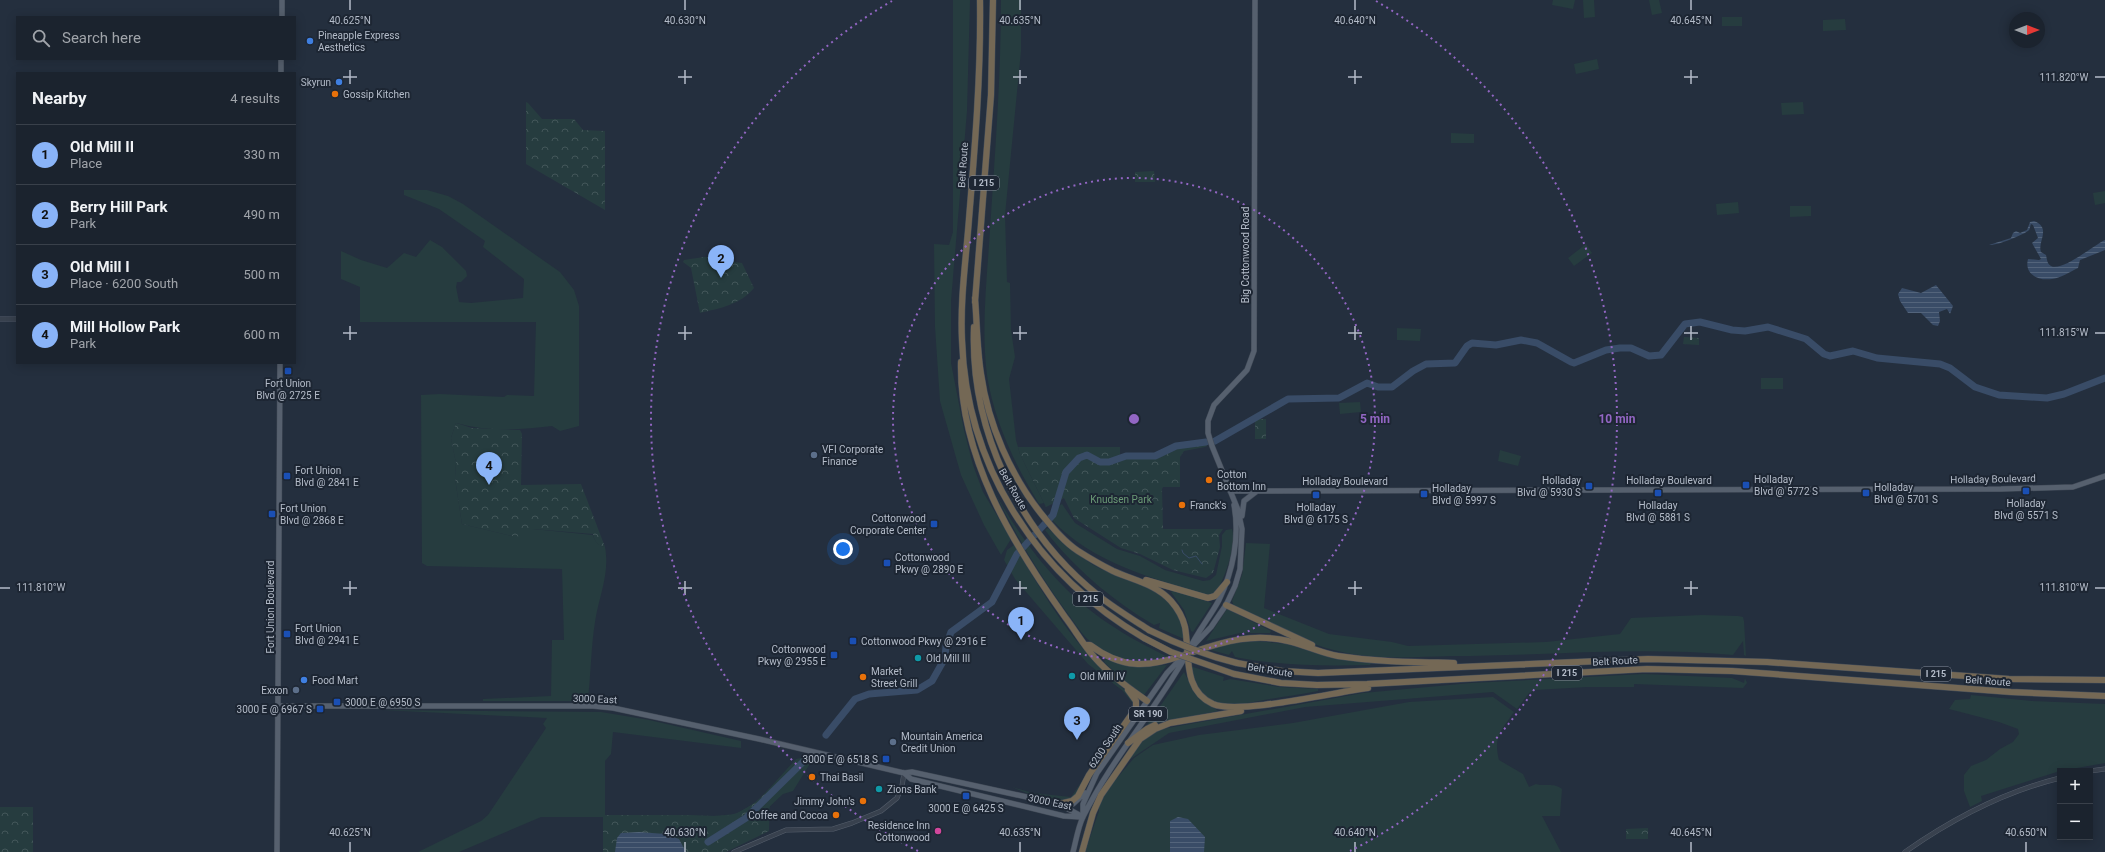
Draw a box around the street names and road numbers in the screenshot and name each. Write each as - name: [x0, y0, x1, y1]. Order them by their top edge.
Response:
- street label: Belt Route: [956, 142, 970, 188]
- road number: I 215: [969, 176, 999, 190]
- street label: Big Cottonwood Road: [1240, 207, 1251, 303]
- street label: Belt Route: [997, 466, 1029, 512]
- street label: Holladay Boulevard: [1950, 473, 2036, 485]
- street label: Holladay Boulevard: [1626, 475, 1712, 486]
- street label: Holladay Boulevard: [1302, 476, 1388, 487]
- street label: Fort Union Boulevard: [265, 561, 276, 653]
- road number: I 215: [1073, 592, 1103, 606]
- street label: Belt Route: [1592, 654, 1638, 668]
- street label: Belt Route: [1247, 661, 1293, 679]
- road number: I 215: [1552, 666, 1582, 680]
- road number: I 215: [1921, 667, 1951, 681]
- street label: Belt Route: [1965, 674, 2011, 688]
- street label: 3000 East: [573, 693, 617, 705]
- road number: SR 190: [1129, 707, 1167, 721]
- street label: 6200 South: [1086, 722, 1124, 770]
- street label: 3000 East: [1027, 792, 1073, 812]

